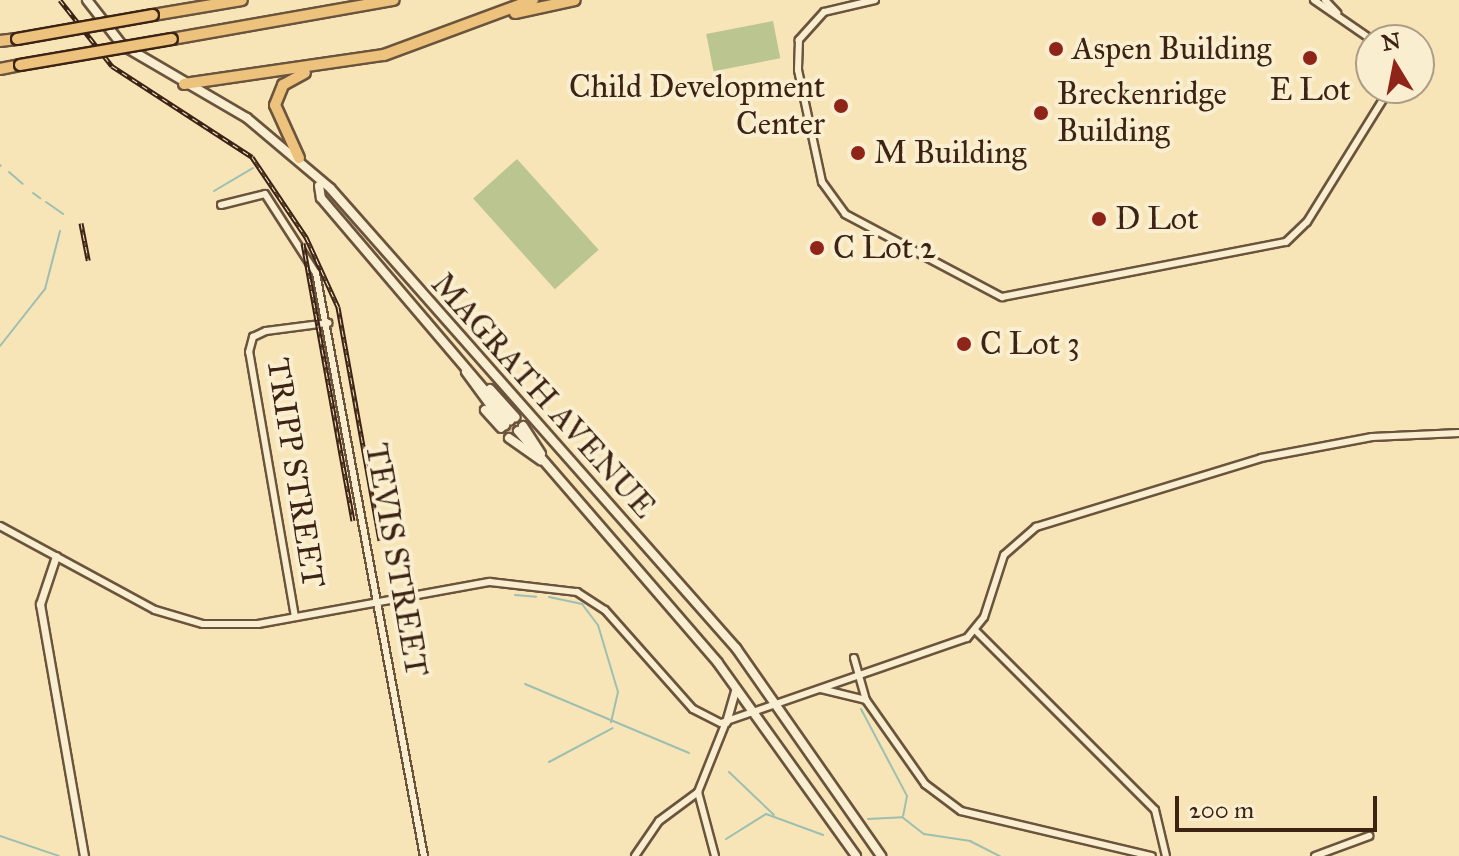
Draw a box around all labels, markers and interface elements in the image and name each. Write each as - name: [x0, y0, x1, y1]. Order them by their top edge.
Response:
- north arrow: [1355, 24, 1435, 104]
- text: N: [1380, 27, 1403, 57]
- place label: Aspen Building: [1072, 30, 1271, 68]
- marker: Aspen Building: [1047, 40, 1065, 58]
- marker: E Lot: [1301, 49, 1319, 67]
- place label: Child Development Center: [569, 69, 825, 144]
- place label: E Lot: [1269, 71, 1351, 109]
- place label: Breckenridge Building: [1057, 76, 1227, 151]
- marker: Child Development Center: [832, 97, 850, 115]
- marker: Breckenridge Building: [1032, 104, 1050, 122]
- place label: M Building: [874, 134, 1027, 172]
- marker: M Building: [849, 144, 867, 162]
- place label: D Lot: [1115, 200, 1198, 238]
- marker: D Lot: [1090, 210, 1108, 228]
- place label: C Lot 2: [833, 229, 936, 267]
- marker: C Lot 2: [808, 239, 826, 257]
- street label: MAGRATH AVENUE: [423, 266, 663, 526]
- place label: C Lot 3: [980, 325, 1080, 363]
- marker: C Lot 3: [955, 335, 973, 353]
- street label: TRIPP STREET: [258, 355, 332, 591]
- street label: TEVIS STREET: [357, 440, 435, 680]
- scale bar: [1179, 780, 1381, 830]
- text: 200 m: [1189, 795, 1254, 825]

